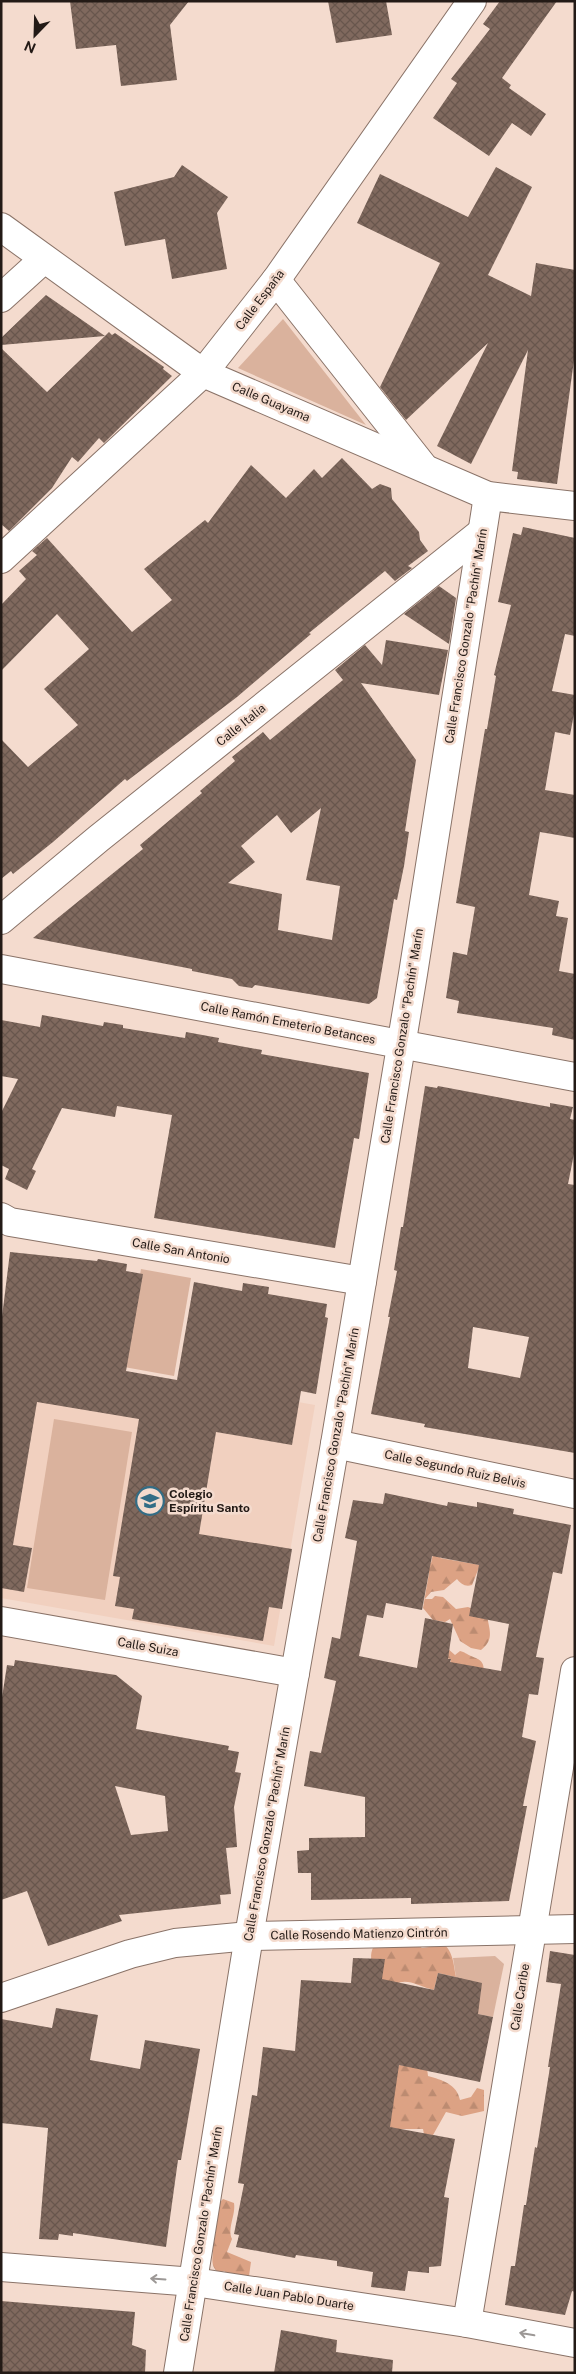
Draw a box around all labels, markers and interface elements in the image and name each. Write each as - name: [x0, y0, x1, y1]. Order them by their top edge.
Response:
- north arrow: [10, 10, 60, 60]
- text: N: [22, 37, 38, 56]
- street label: Calle España: [233, 267, 287, 333]
- street label: Calle Guayama: [230, 379, 312, 425]
- street label: Calle Francisco Gonzalo "Pachín" Marín: [442, 527, 490, 745]
- street label: Calle Italia: [214, 701, 268, 749]
- street label: Calle Francisco Gonzalo "Pachín" Marín: [378, 927, 426, 1145]
- street label: Calle Ramón Emeterio Betances: [199, 999, 377, 1047]
- street label: Calle San Antonio: [131, 1236, 231, 1267]
- street label: Calle Francisco Gonzalo "Pachín" Marín: [310, 1327, 362, 1543]
- street label: Calle Segundo Ruiz Belvis: [383, 1447, 527, 1491]
- school or university icon: Colegio Espíritu Santo: [135, 1486, 165, 1516]
- place label: Colegio Espíritu Santo: [169, 1487, 250, 1515]
- street label: Calle Suiza: [116, 1635, 180, 1659]
- street label: Calle Francisco Gonzalo "Pachín" Marín: [241, 1726, 293, 1942]
- street label: Calle Rosendo Matienzo Cintrón: [270, 1925, 448, 1943]
- street label: Calle Caribe: [508, 1962, 532, 2032]
- street label: Calle Francisco Gonzalo "Pachín" Marín: [177, 2125, 225, 2343]
- one-way arrow: [151, 2274, 167, 2284]
- street label: Calle Juan Pablo Duarte: [223, 2279, 355, 2313]
- one-way arrow: [519, 2328, 535, 2338]

